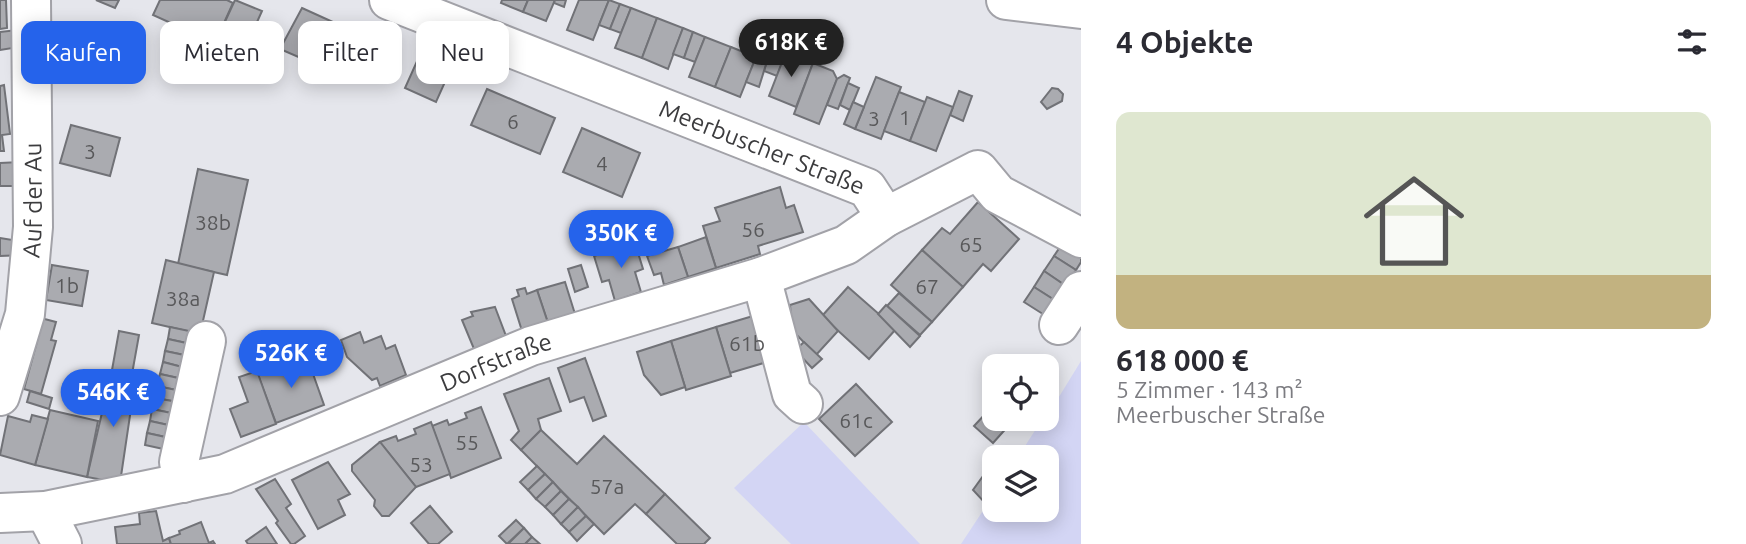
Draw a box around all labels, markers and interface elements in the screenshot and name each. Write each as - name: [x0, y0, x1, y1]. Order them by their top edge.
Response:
- pin: 618K €: [734, 20, 848, 79]
- chip: Kaufen: [21, 21, 146, 84]
- chip: Mieten: [160, 21, 284, 84]
- chip: Filter: [298, 21, 402, 84]
- chip: Neu: [416, 21, 509, 84]
- icon: filters: [1673, 23, 1711, 61]
- text: 4 Objekte: [1116, 25, 1254, 59]
- text: 618K €: [755, 29, 827, 54]
- street label: Meerbuscher Straße: [656, 94, 869, 199]
- house number: 1: [899, 105, 911, 129]
- house number: 3: [868, 106, 880, 130]
- house number: 6: [507, 109, 519, 133]
- house number: 3: [84, 139, 96, 163]
- street label: Auf der Au: [17, 142, 47, 259]
- house number: 4: [596, 151, 608, 175]
- icon: home: [1351, 158, 1477, 284]
- house number: 38b: [195, 210, 231, 234]
- pin: 350K €: [564, 210, 678, 270]
- house number: 56: [741, 217, 765, 241]
- text: 350K €: [585, 220, 657, 245]
- house number: 65: [959, 232, 983, 256]
- house number: 1b: [55, 273, 79, 297]
- house number: 67: [915, 274, 939, 298]
- house number: 38a: [166, 286, 200, 310]
- street label: Dorfstraße: [436, 327, 555, 396]
- pin: 526K €: [234, 330, 348, 390]
- house number: 61b: [729, 331, 765, 355]
- text: 526K €: [255, 340, 327, 365]
- text: 618 000 €: [1116, 343, 1249, 377]
- map controls: [982, 354, 1059, 522]
- button: locate: [982, 354, 1059, 431]
- pin: 546K €: [56, 370, 170, 429]
- text: 5 Zimmer · 143 m²: [1116, 377, 1303, 402]
- text: 546K €: [77, 379, 149, 404]
- text: Meerbuscher Straße: [1116, 402, 1325, 427]
- house number: 61c: [839, 408, 873, 432]
- house number: 55: [455, 430, 479, 454]
- button: layers: [982, 445, 1059, 522]
- house number: 53: [409, 452, 433, 476]
- house number: 57a: [590, 474, 624, 498]

